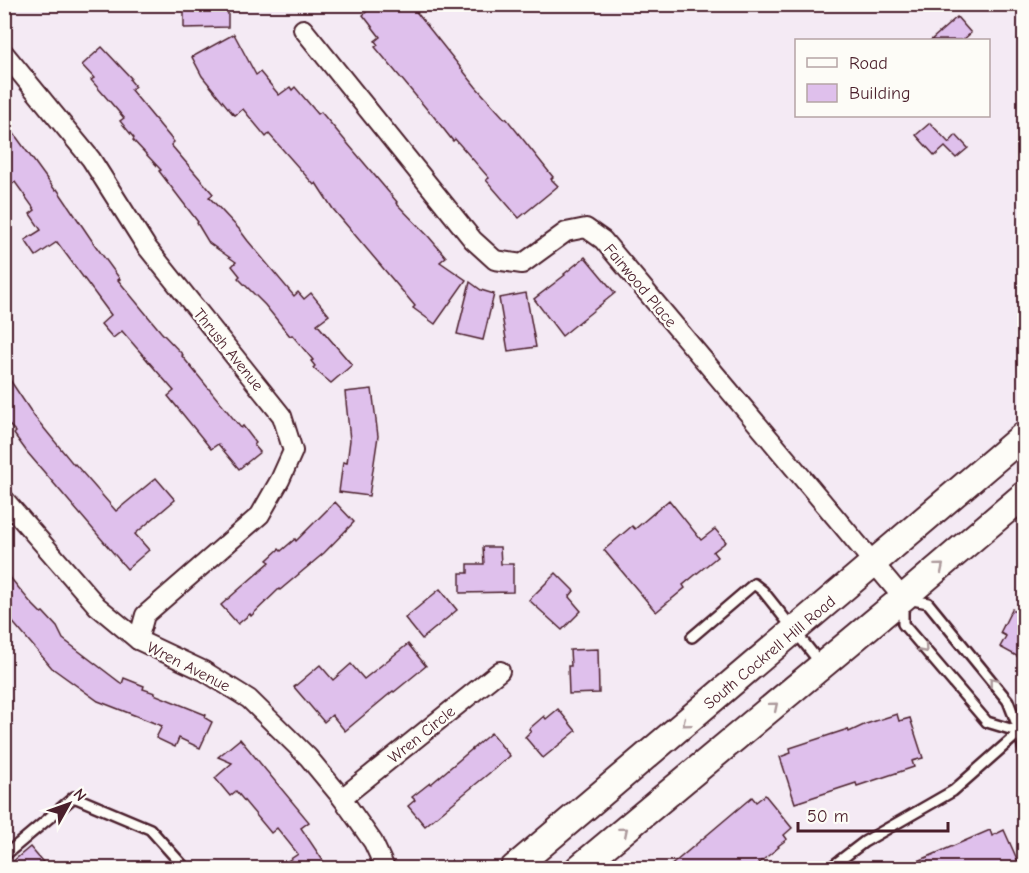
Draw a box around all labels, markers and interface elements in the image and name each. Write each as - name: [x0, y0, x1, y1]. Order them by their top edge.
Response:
- legend: [795, 39, 990, 117]
- text: Road: [849, 53, 888, 74]
- text: Building: [849, 83, 911, 104]
- street label: Fairwood Place: [600, 240, 680, 331]
- street label: Thrush Avenue: [190, 305, 267, 394]
- one-way arrow: [933, 564, 944, 575]
- street label: South Cockrell Hill Road: [700, 592, 839, 713]
- street label: Wren Avenue: [144, 638, 233, 696]
- one-way arrow: [917, 642, 928, 653]
- one-way arrow: [989, 677, 1000, 688]
- street label: Wren Circle: [385, 702, 459, 767]
- one-way arrow: [767, 702, 778, 713]
- one-way arrow: [682, 715, 693, 726]
- north arrow: [39, 774, 99, 834]
- text: N: [69, 785, 90, 805]
- scale bar: [798, 795, 948, 833]
- text: 50 m: [807, 806, 849, 827]
- one-way arrow: [617, 827, 628, 838]

